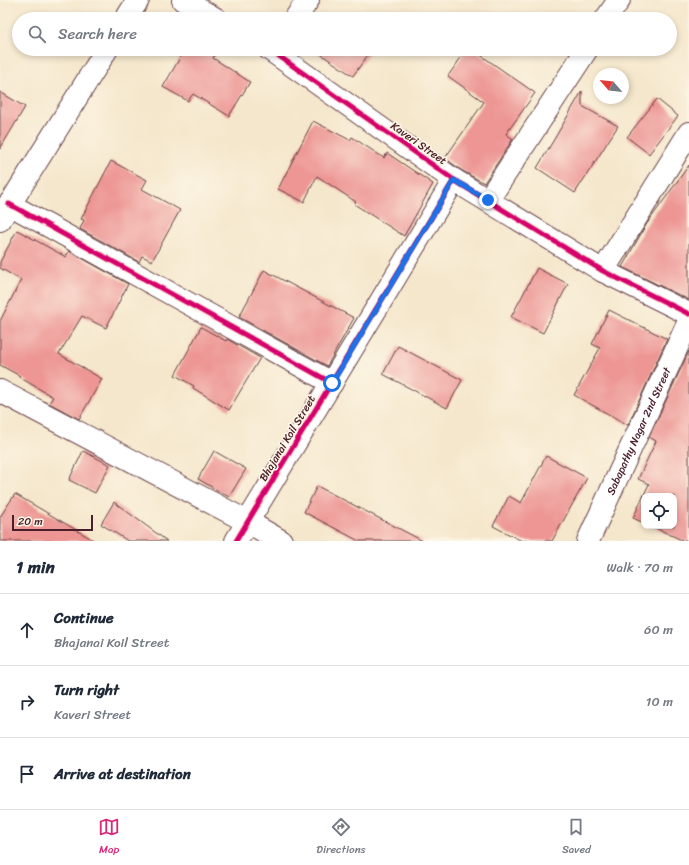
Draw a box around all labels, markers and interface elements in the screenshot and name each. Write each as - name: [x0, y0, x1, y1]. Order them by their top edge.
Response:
- search box: [12, 12, 677, 56]
- text: Search here: [58, 21, 137, 47]
- icon: search: [26, 23, 48, 45]
- north arrow: [593, 68, 629, 104]
- street label: Kaveri Street: [386, 117, 451, 170]
- route end: [479, 191, 497, 209]
- street label: Sabapathy Nagar 2nd Street: [601, 364, 677, 498]
- route start: [323, 374, 341, 392]
- street label: Bhajanai Koil Street: [254, 391, 321, 485]
- map controls: [641, 493, 677, 529]
- button: locate: [641, 493, 677, 529]
- text: 20 m: [18, 512, 43, 531]
- scale bar: [12, 513, 93, 532]
- text: 1 min: [16, 552, 55, 582]
- text: Walk · 70 m: [607, 556, 673, 579]
- text: Continue: [54, 605, 114, 631]
- text: 60 m: [644, 618, 673, 641]
- icon: ahead: [16, 619, 38, 641]
- text: Bhajanai Koil Street: [54, 631, 169, 654]
- text: Turn right: [54, 677, 119, 703]
- text: 10 m: [646, 690, 673, 713]
- icon: right: [16, 691, 38, 713]
- text: Kaveri Street: [54, 703, 131, 726]
- text: Arrive at destination: [54, 761, 191, 787]
- icon: arrive: [16, 763, 38, 785]
- tab: Map: [98, 816, 120, 859]
- tab: Directions: [316, 816, 366, 859]
- tab: Saved: [562, 816, 591, 859]

